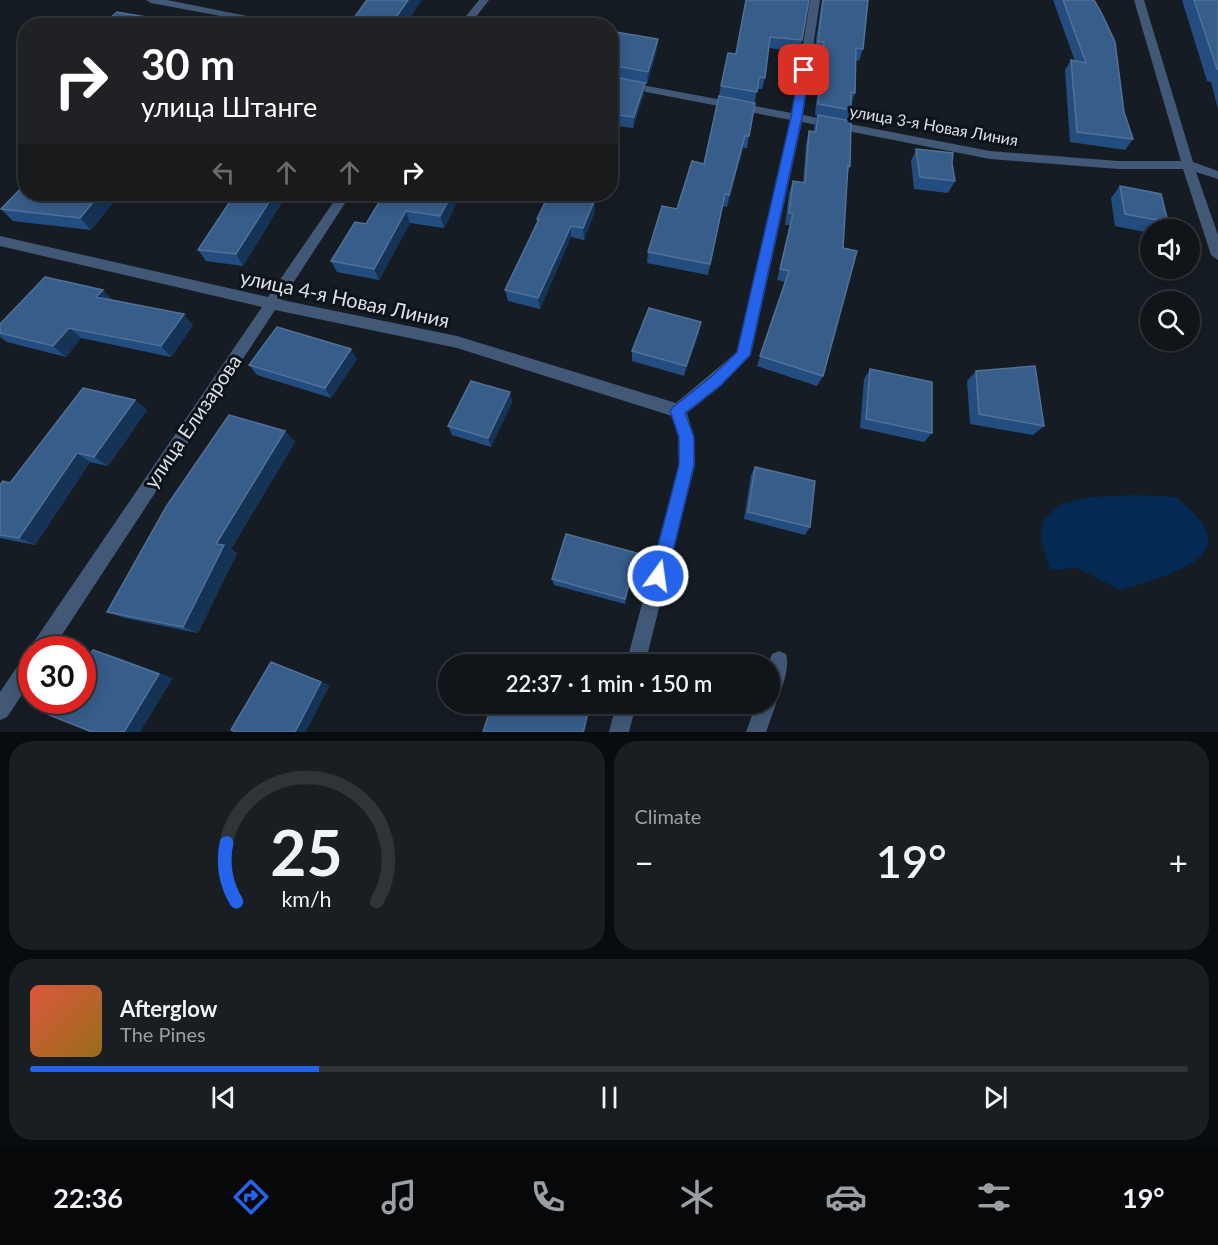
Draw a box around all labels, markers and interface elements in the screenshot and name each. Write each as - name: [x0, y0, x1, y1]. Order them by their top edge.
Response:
- text: 30 m: [141, 39, 235, 89]
- icon: right: [42, 42, 120, 120]
- pin: [778, 44, 829, 95]
- icon: arrive: [787, 53, 820, 86]
- text: улица Штанге: [141, 90, 317, 123]
- street label: улица 3-я Новая Линия: [848, 101, 1020, 149]
- icon: left: [207, 156, 240, 189]
- icon: ahead: [270, 156, 303, 189]
- icon: ahead: [333, 156, 366, 189]
- icon: right: [396, 156, 429, 189]
- map controls: [1140, 219, 1200, 351]
- button: sound: [1140, 219, 1200, 279]
- street label: улица 4-я Новая Линия: [238, 264, 452, 332]
- button: search: [1140, 291, 1200, 351]
- street label: улица Елизарова: [138, 350, 246, 492]
- position arrow: [626, 544, 690, 608]
- speed limit sign: 30: [18, 636, 96, 714]
- text: 22:37 · 1 min · 150 m: [506, 670, 712, 697]
- text: Climate: [635, 804, 701, 828]
- text: 25: [271, 814, 343, 889]
- text: 19°: [876, 834, 947, 888]
- text: −: [635, 842, 654, 882]
- text: +: [1169, 842, 1188, 882]
- text: km/h: [282, 887, 332, 913]
- text: Afterglow: [120, 995, 217, 1022]
- text: The Pines: [120, 1022, 206, 1046]
- icon: previous: [207, 1081, 240, 1114]
- icon: pause: [593, 1081, 626, 1114]
- icon: next: [979, 1081, 1012, 1114]
- icon: directions: [230, 1176, 272, 1218]
- icon: music: [378, 1176, 420, 1218]
- icon: phone: [527, 1176, 569, 1218]
- icon: climate: [676, 1176, 718, 1218]
- icon: car: [825, 1176, 867, 1218]
- icon: filters: [973, 1176, 1015, 1218]
- text: 22:36: [53, 1181, 123, 1214]
- text: 19°: [1122, 1181, 1165, 1214]

